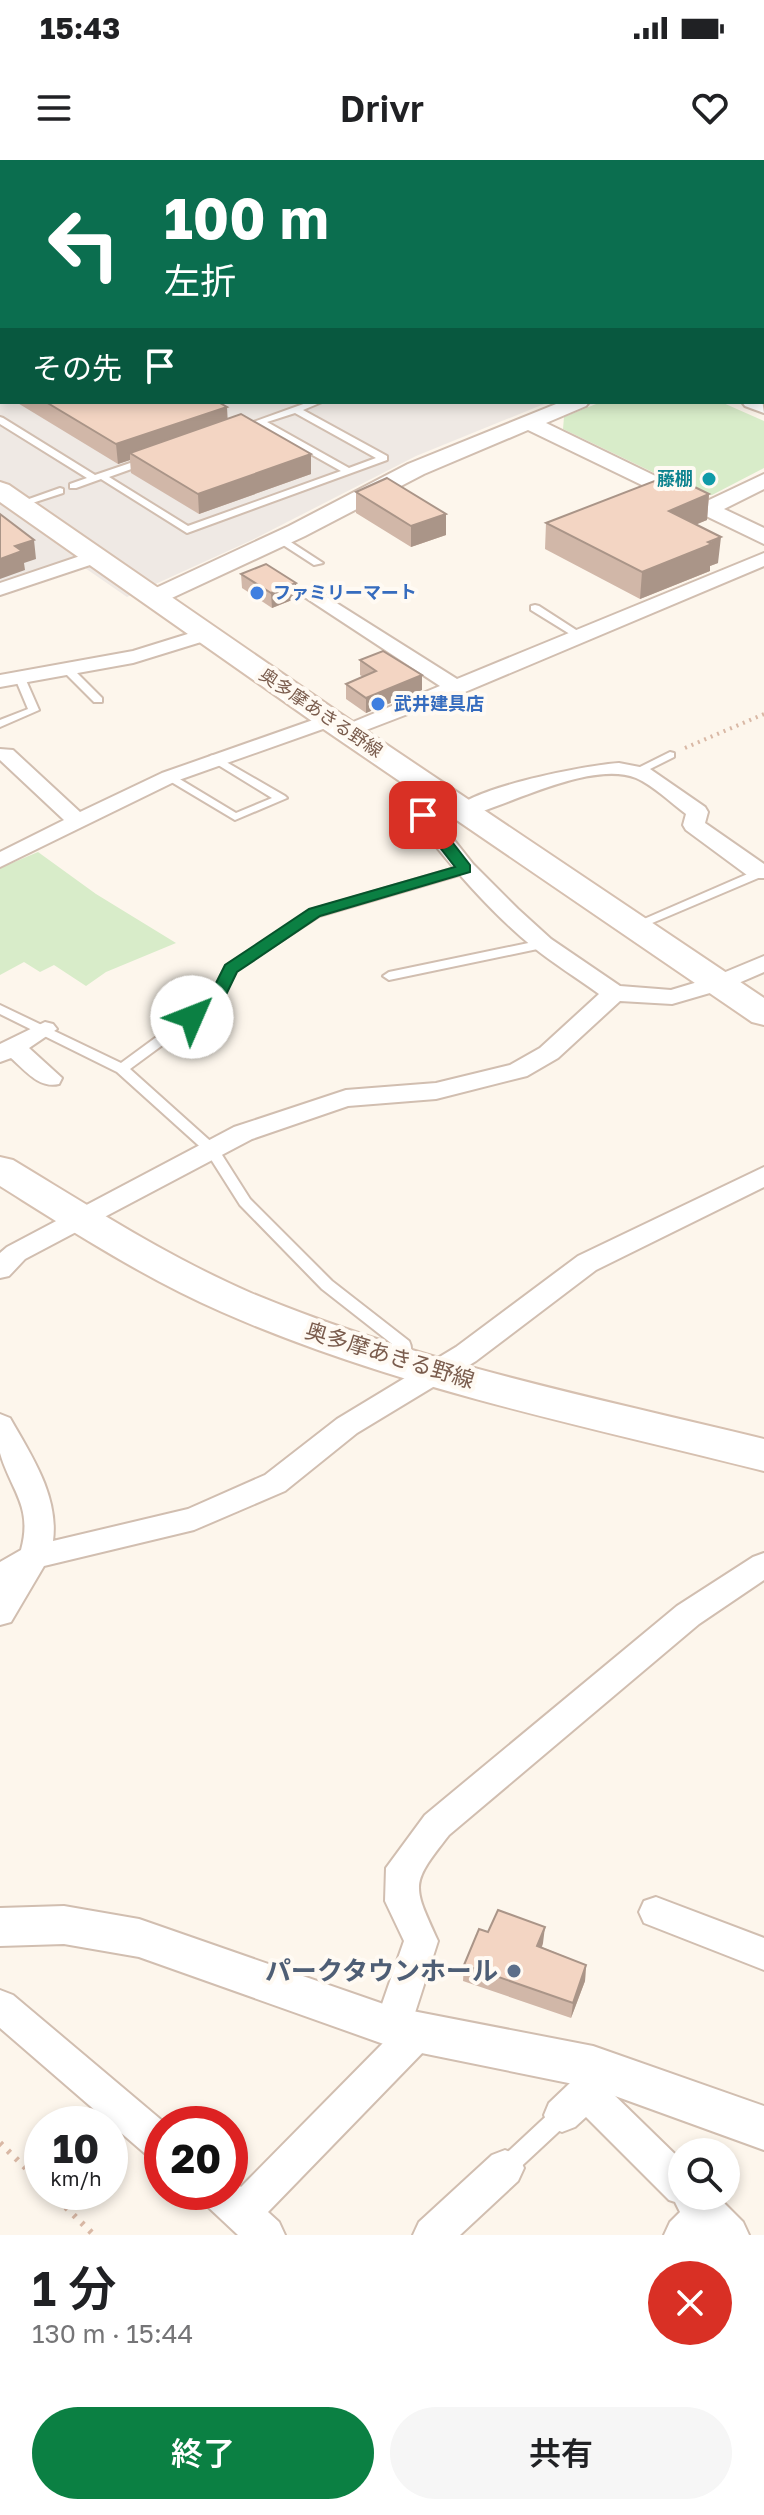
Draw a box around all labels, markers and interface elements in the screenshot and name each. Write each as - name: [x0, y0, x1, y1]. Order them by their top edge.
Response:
- text: 15:43: [40, 10, 120, 46]
- icon: menu: [32, 86, 76, 130]
- icon: heart: [688, 86, 732, 130]
- text: Drivr: [340, 87, 424, 130]
- text: 100 m: [164, 184, 329, 251]
- icon: left: [32, 192, 136, 296]
- text: 左折: [164, 259, 236, 302]
- icon: arrive: [138, 344, 182, 388]
- text: その先: [32, 350, 122, 386]
- place label: 藤棚: [657, 467, 693, 489]
- marker: 藤棚: [700, 470, 718, 488]
- place label: ファミリーマート: [273, 581, 417, 603]
- marker: ファミリーマート: [248, 584, 266, 602]
- street label: 奥多摩あきる野線: [256, 663, 387, 761]
- place label: 武井建具店: [394, 692, 484, 714]
- marker: 武井建具店: [369, 695, 387, 713]
- pin: [389, 781, 457, 849]
- icon: arrive: [401, 793, 445, 837]
- position arrow: [150, 975, 234, 1059]
- street label: 奥多摩あきる野線: [302, 1316, 478, 1393]
- place label: パークタウンホール: [265, 1955, 498, 1986]
- marker: パークタウンホール: [505, 1962, 523, 1980]
- speed limit sign: 20: [144, 2106, 248, 2210]
- text: 10: [53, 2124, 99, 2172]
- map controls: [668, 2138, 740, 2210]
- button: search: [668, 2138, 740, 2210]
- text: km/h: [51, 2166, 101, 2190]
- text: 1 分: [32, 2259, 116, 2317]
- button: close: [648, 2261, 732, 2345]
- text: 130 m · 15:44: [32, 2318, 193, 2349]
- button: 終了: [32, 2407, 374, 2499]
- button: 共有: [390, 2407, 732, 2499]

